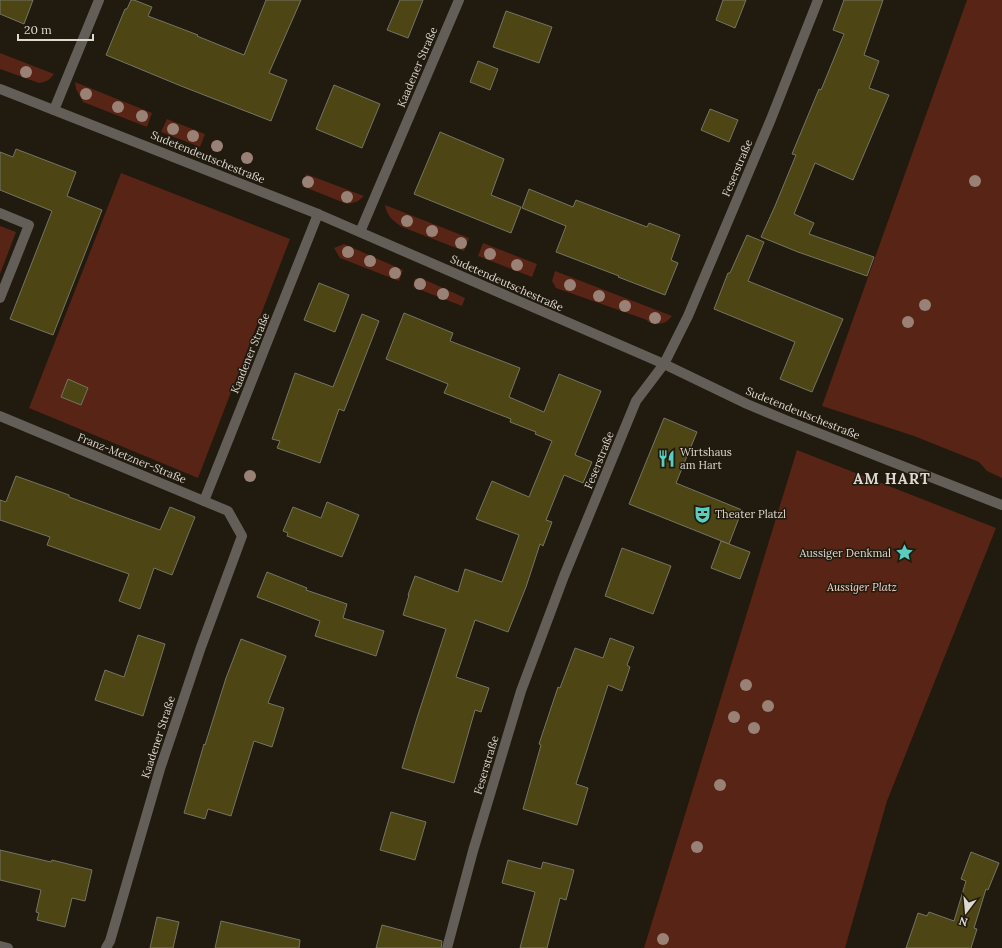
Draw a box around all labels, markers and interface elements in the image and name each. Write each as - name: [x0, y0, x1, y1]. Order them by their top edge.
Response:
- scale bar: [18, 16, 93, 42]
- text: 20 m: [24, 22, 52, 37]
- street label: Kaadener Straße: [394, 25, 440, 109]
- street label: Sudetendeutschestraße: [149, 128, 267, 186]
- street label: Feserstraße: [719, 137, 755, 199]
- street label: Sudetendeutschestraße: [448, 252, 566, 314]
- street label: Kaadener Straße: [227, 310, 273, 395]
- street label: Sudetendeutschestraße: [744, 384, 862, 442]
- street label: Feserstraße: [581, 429, 617, 491]
- street label: Franz-Metzner-Straße: [76, 430, 189, 486]
- place label: Wirtshaus am Hart: [680, 445, 732, 472]
- restaurant icon: Wirtshaus am Hart: [657, 448, 677, 468]
- district label: AM HART: [853, 469, 931, 488]
- theatre icon: Theater Platzl: [692, 504, 712, 524]
- place label: Theater Platzl: [715, 507, 786, 521]
- place icon: Aussiger Denkmal: [894, 543, 914, 563]
- place label: Aussiger Denkmal: [798, 546, 891, 560]
- park label: Aussiger Platz: [826, 580, 897, 594]
- street label: Kaadener Straße: [138, 694, 178, 780]
- street label: Feserstraße: [470, 734, 502, 796]
- north arrow: [946, 892, 986, 932]
- text: N: [957, 914, 969, 930]

